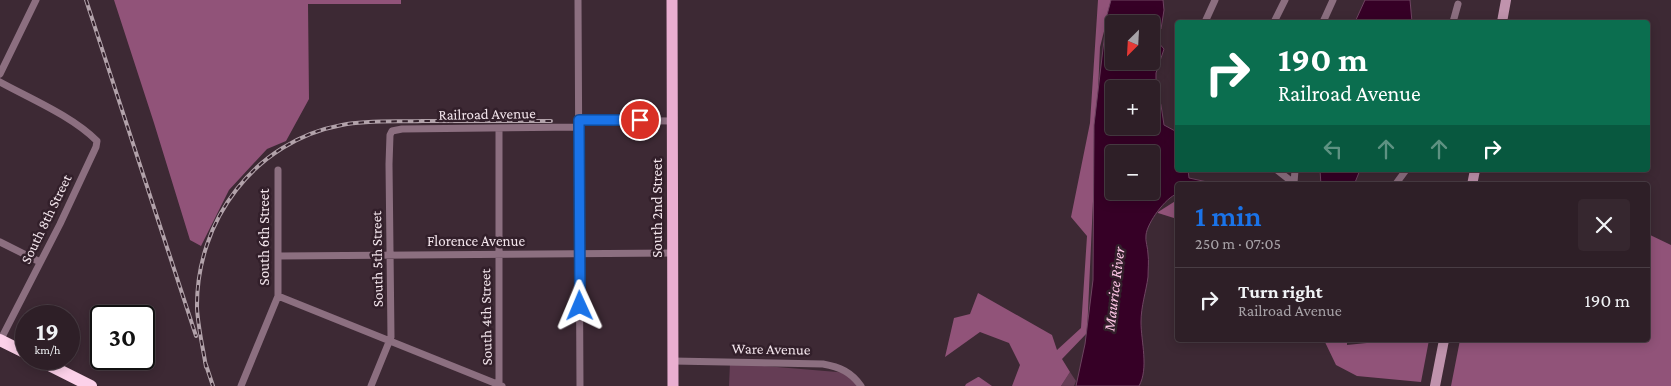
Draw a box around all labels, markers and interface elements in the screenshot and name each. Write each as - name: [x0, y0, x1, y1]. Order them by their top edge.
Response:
- north arrow: [1105, 15, 1160, 70]
- map controls: [1105, 15, 1160, 200]
- icon: right: [1195, 40, 1260, 105]
- text: 190 m: [1278, 40, 1368, 79]
- button: +: [1105, 80, 1160, 135]
- text: Railroad Avenue: [1278, 81, 1421, 106]
- pin: [619, 99, 661, 141]
- street label: Railroad Avenue: [438, 105, 536, 123]
- icon: arrive: [626, 106, 654, 134]
- icon: left: [1319, 135, 1347, 163]
- icon: ahead: [1372, 135, 1400, 163]
- icon: ahead: [1425, 135, 1453, 163]
- icon: right: [1478, 135, 1506, 163]
- button: −: [1105, 145, 1160, 200]
- street label: South 2nd Street: [649, 157, 665, 258]
- street label: South 8th Street: [17, 171, 75, 266]
- street label: South 6th Street: [256, 188, 272, 285]
- text: 1 min: [1195, 199, 1262, 232]
- button: close: [1578, 199, 1630, 251]
- street label: South 5th Street: [368, 210, 386, 307]
- street label: Florence Avenue: [427, 233, 525, 249]
- text: 250 m · 07:05: [1195, 235, 1281, 252]
- water label: Maurice River: [1100, 245, 1128, 333]
- street label: South 4th Street: [477, 267, 495, 366]
- position arrow: [553, 279, 605, 331]
- text: Turn right: [1238, 281, 1323, 302]
- icon: right: [1195, 286, 1223, 314]
- text: 190 m: [1584, 290, 1630, 311]
- text: Railroad Avenue: [1238, 302, 1342, 319]
- speed limit sign: 30: [90, 305, 155, 370]
- text: 19: [36, 318, 59, 345]
- street label: Ware Avenue: [732, 340, 811, 358]
- text: km/h: [35, 343, 60, 357]

